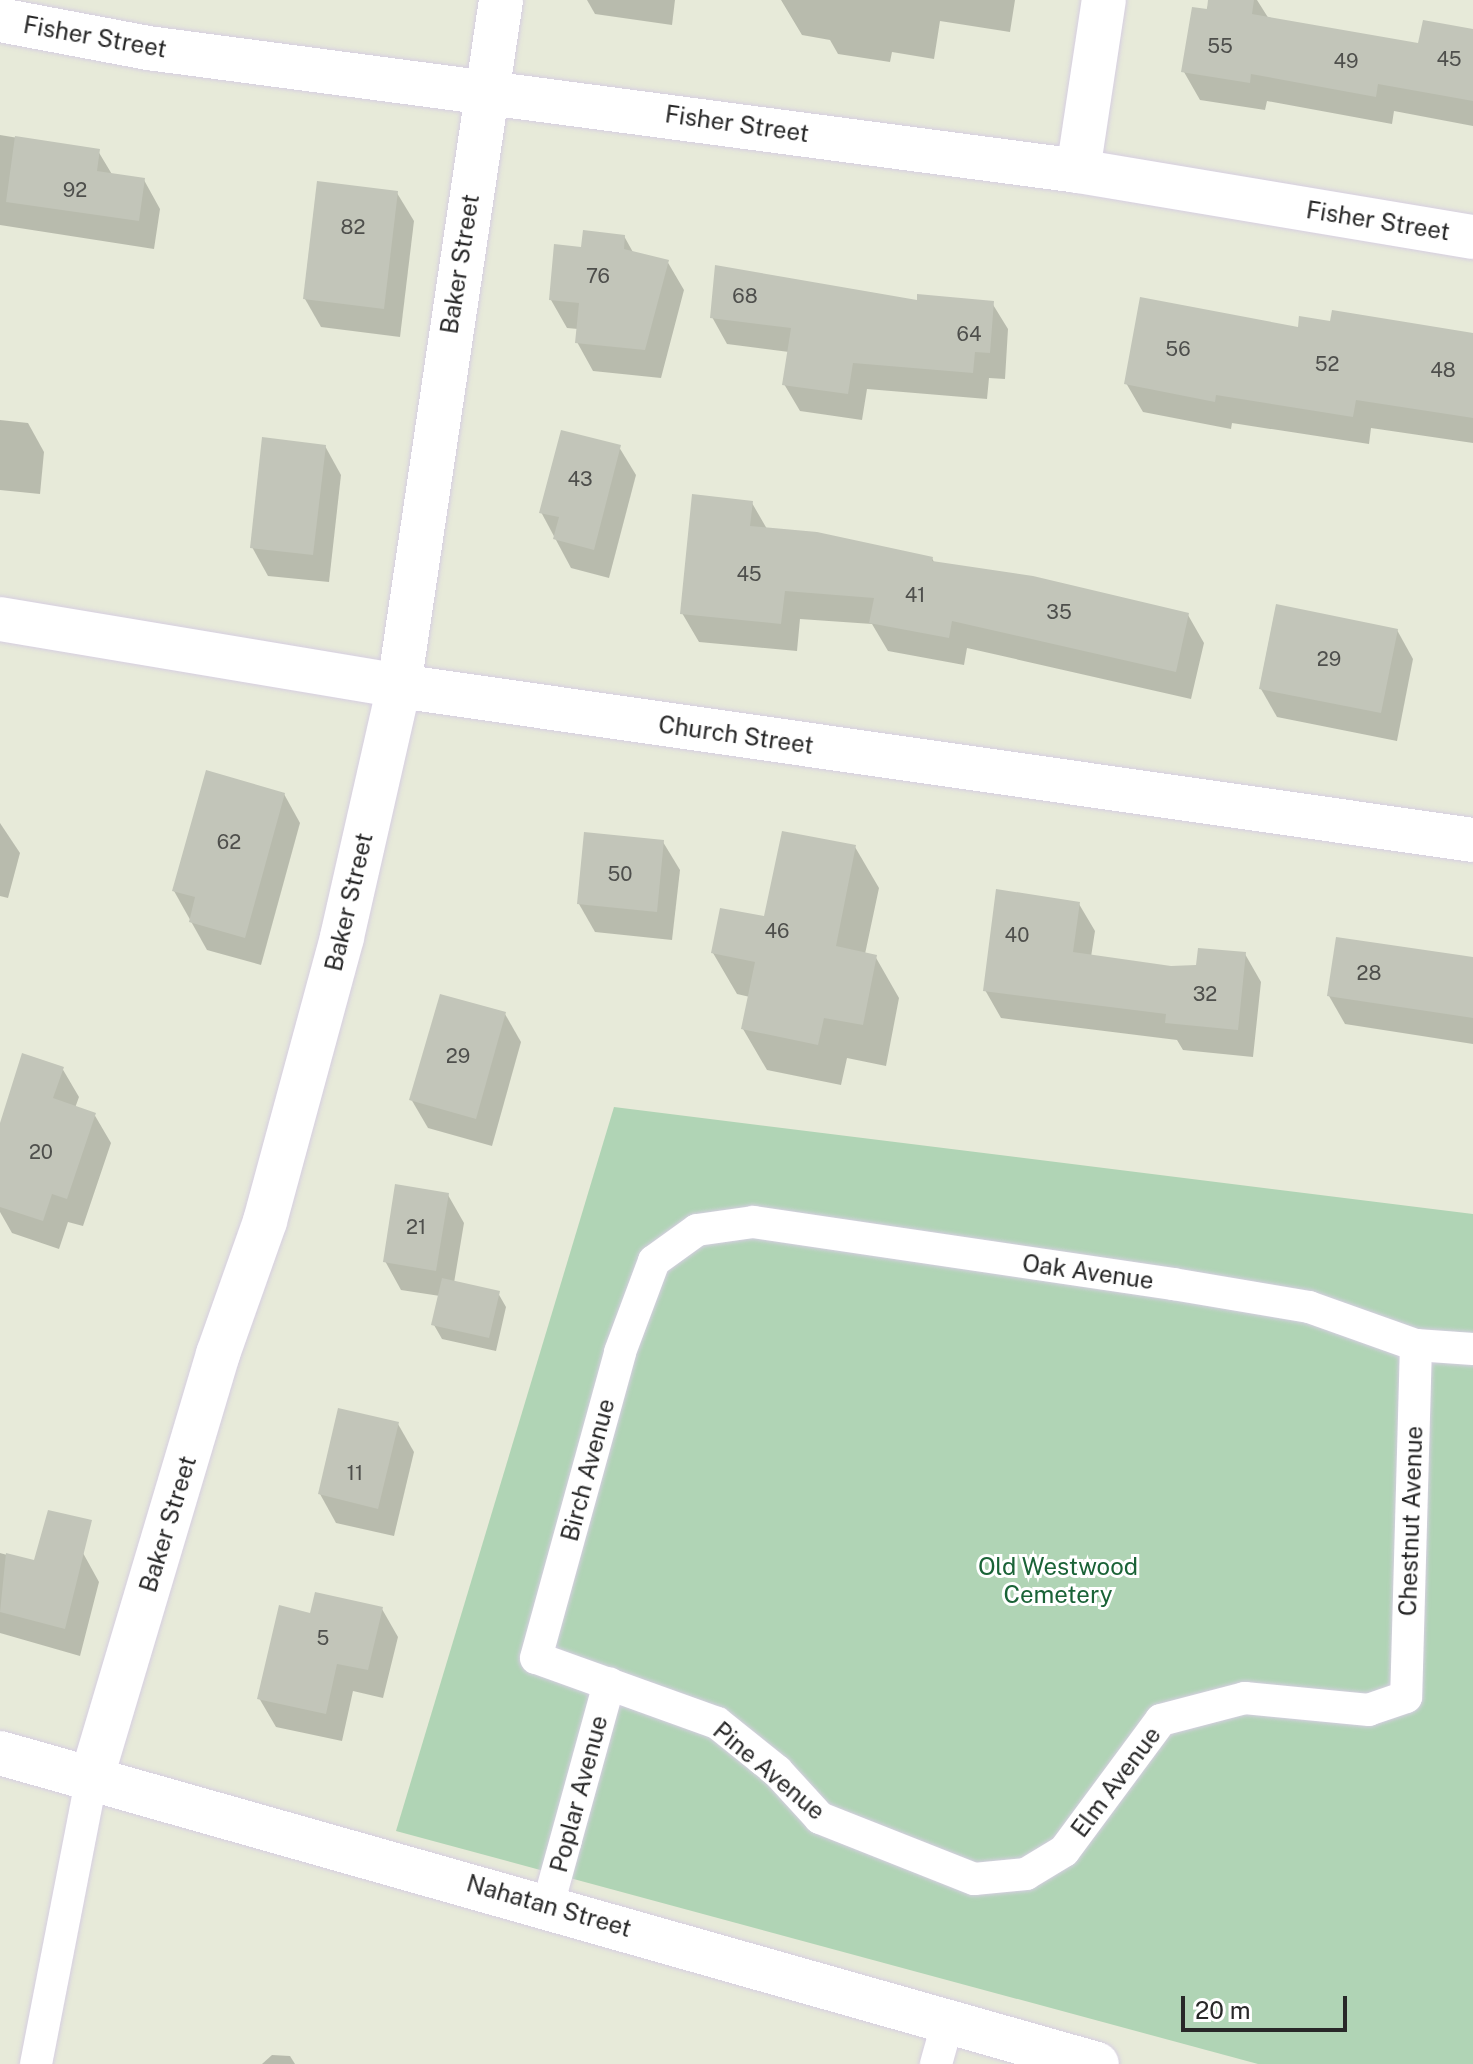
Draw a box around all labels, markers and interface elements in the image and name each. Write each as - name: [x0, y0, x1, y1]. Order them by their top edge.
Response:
- street label: Fisher Street: [21, 10, 169, 64]
- house number: 55: [1207, 34, 1233, 58]
- house number: 45: [1436, 47, 1462, 71]
- house number: 49: [1333, 49, 1359, 73]
- street label: Fisher Street: [663, 100, 811, 148]
- house number: 92: [63, 178, 87, 202]
- street label: Baker Street: [435, 192, 485, 336]
- street label: Fisher Street: [1304, 195, 1452, 247]
- house number: 82: [341, 215, 365, 239]
- house number: 76: [586, 264, 610, 288]
- house number: 68: [732, 284, 758, 308]
- house number: 64: [957, 322, 981, 346]
- house number: 56: [1165, 337, 1191, 361]
- house number: 52: [1315, 352, 1339, 376]
- house number: 48: [1430, 358, 1456, 382]
- house number: 43: [567, 467, 593, 491]
- house number: 45: [736, 562, 762, 586]
- house number: 41: [905, 583, 925, 607]
- house number: 35: [1046, 600, 1072, 624]
- house number: 29: [1317, 647, 1341, 671]
- street label: Church Street: [657, 710, 815, 760]
- house number: 62: [217, 830, 241, 854]
- street label: Baker Street: [319, 830, 379, 974]
- house number: 50: [607, 862, 633, 886]
- house number: 46: [764, 919, 790, 943]
- house number: 40: [1005, 923, 1029, 947]
- house number: 28: [1357, 961, 1381, 985]
- house number: 32: [1193, 982, 1217, 1006]
- house number: 29: [446, 1044, 470, 1068]
- house number: 20: [29, 1140, 53, 1164]
- house number: 21: [406, 1215, 426, 1239]
- street label: Oak Avenue: [1020, 1249, 1156, 1295]
- street label: Birch Avenue: [555, 1396, 621, 1544]
- street label: Chestnut Avenue: [1393, 1425, 1429, 1617]
- street label: Baker Street: [134, 1452, 202, 1596]
- house number: 11: [347, 1461, 363, 1485]
- park label: Old Westwood Cemetery: [978, 1553, 1138, 1609]
- house number: 5: [317, 1626, 329, 1650]
- street label: Poplar Avenue: [544, 1713, 614, 1875]
- street label: Pine Avenue: [707, 1716, 831, 1826]
- street label: Elm Avenue: [1065, 1721, 1167, 1843]
- street label: Nahatan Street: [463, 1869, 635, 1943]
- scale bar: [1185, 1980, 1351, 2030]
- text: 20 m: [1195, 1996, 1251, 2024]

